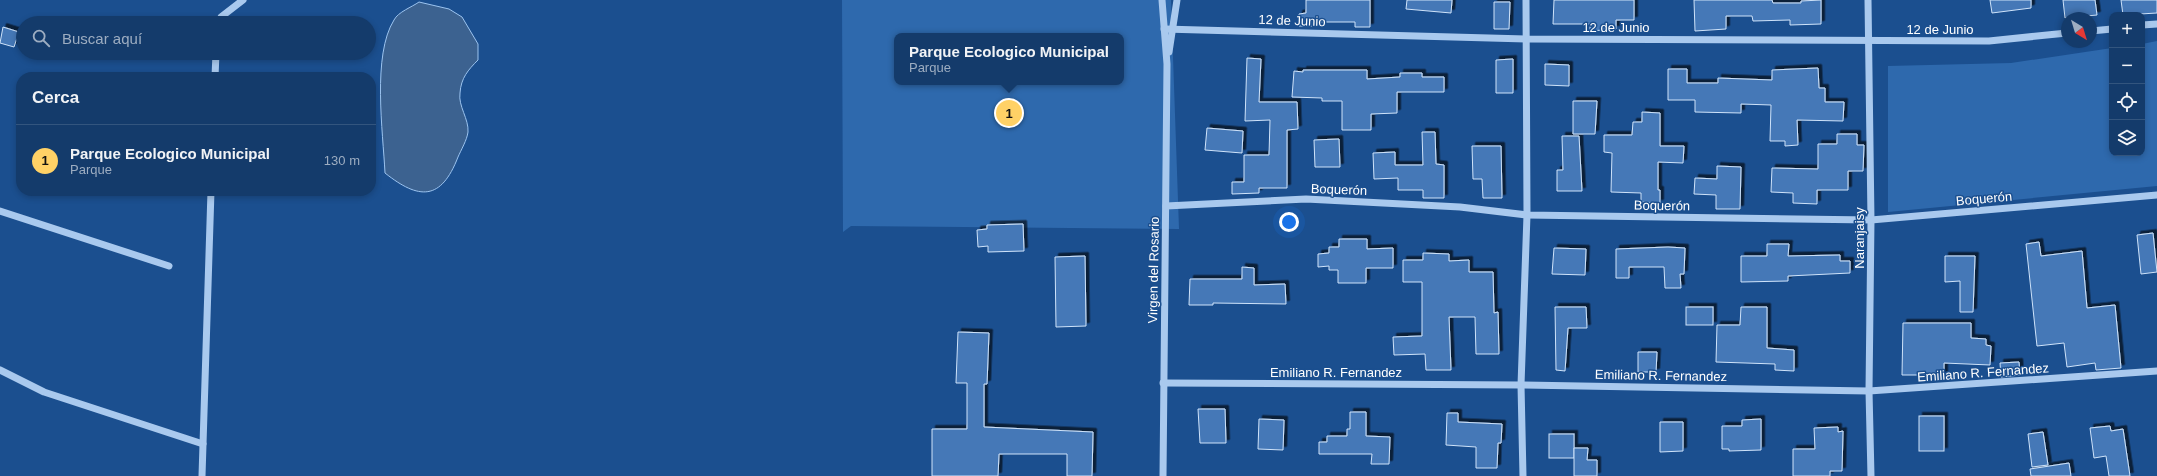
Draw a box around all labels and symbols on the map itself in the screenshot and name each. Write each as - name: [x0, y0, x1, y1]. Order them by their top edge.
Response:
- street label: 12 de Junio: [1258, 12, 1326, 29]
- north arrow: [2061, 12, 2097, 48]
- street label: 12 de Junio: [1582, 20, 1650, 35]
- street label: 12 de Junio: [1906, 22, 1974, 37]
- pin: 1: [996, 98, 1022, 128]
- street label: Boquerón: [1311, 181, 1367, 198]
- street label: Boquerón: [1955, 189, 2013, 208]
- street label: Boquerón: [1634, 198, 1690, 213]
- street label: Naranjaisy: [1852, 207, 1867, 269]
- your location: [1279, 212, 1299, 232]
- street label: Virgen del Rosario: [1145, 217, 1162, 323]
- street label: Emiliano R. Fernandez: [1917, 360, 2050, 385]
- street label: Emiliano R. Fernandez: [1270, 365, 1402, 380]
- street label: Emiliano R. Fernandez: [1595, 367, 1727, 384]

